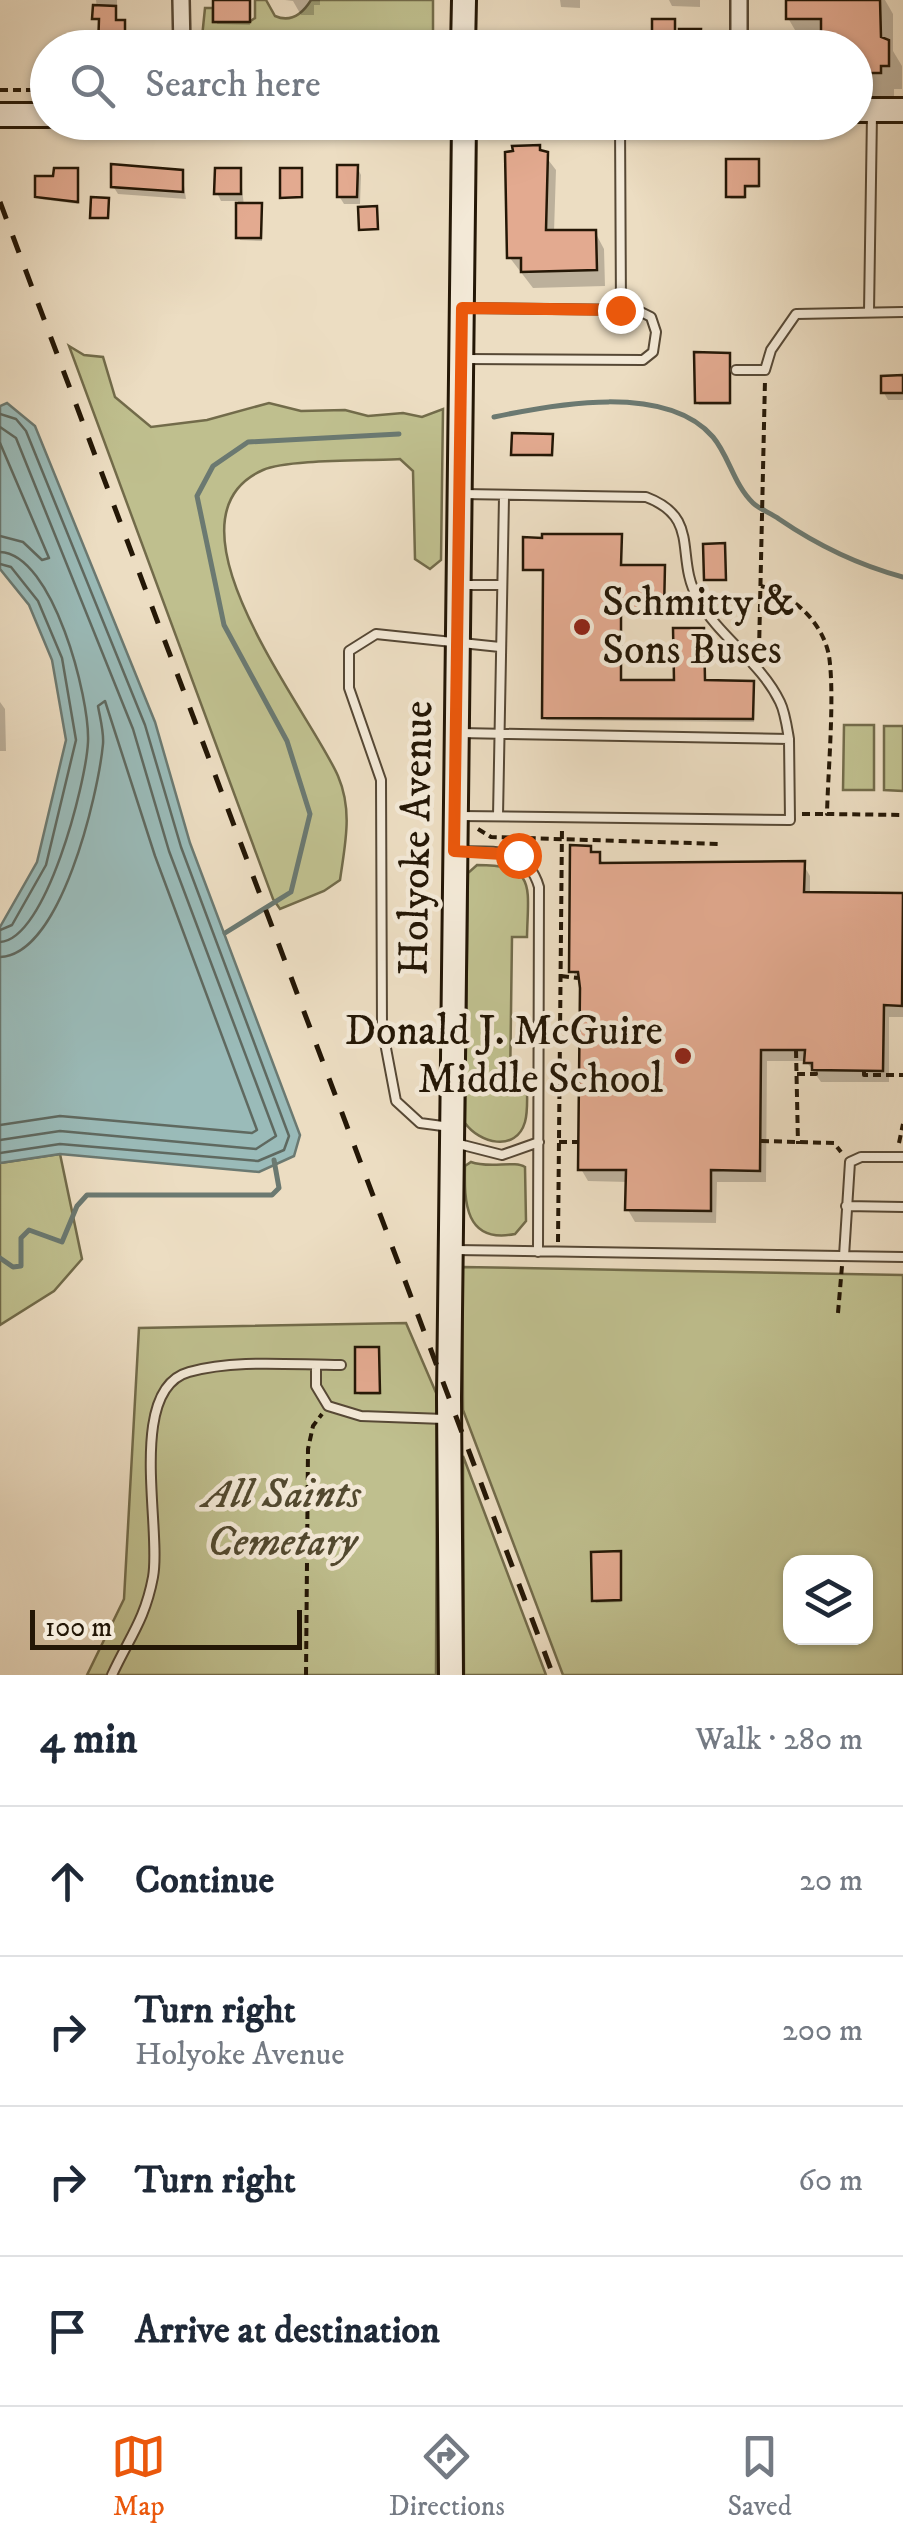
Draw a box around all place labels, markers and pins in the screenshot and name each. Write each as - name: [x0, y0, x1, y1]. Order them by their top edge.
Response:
- place label: Schmitty & Sons Buses: [602, 577, 795, 677]
- marker: Schmitty & Sons Buses: [571, 616, 593, 638]
- place label: Donald J. McGuire Middle School: [345, 1006, 663, 1106]
- marker: Donald J. McGuire Middle School: [672, 1045, 694, 1067]

